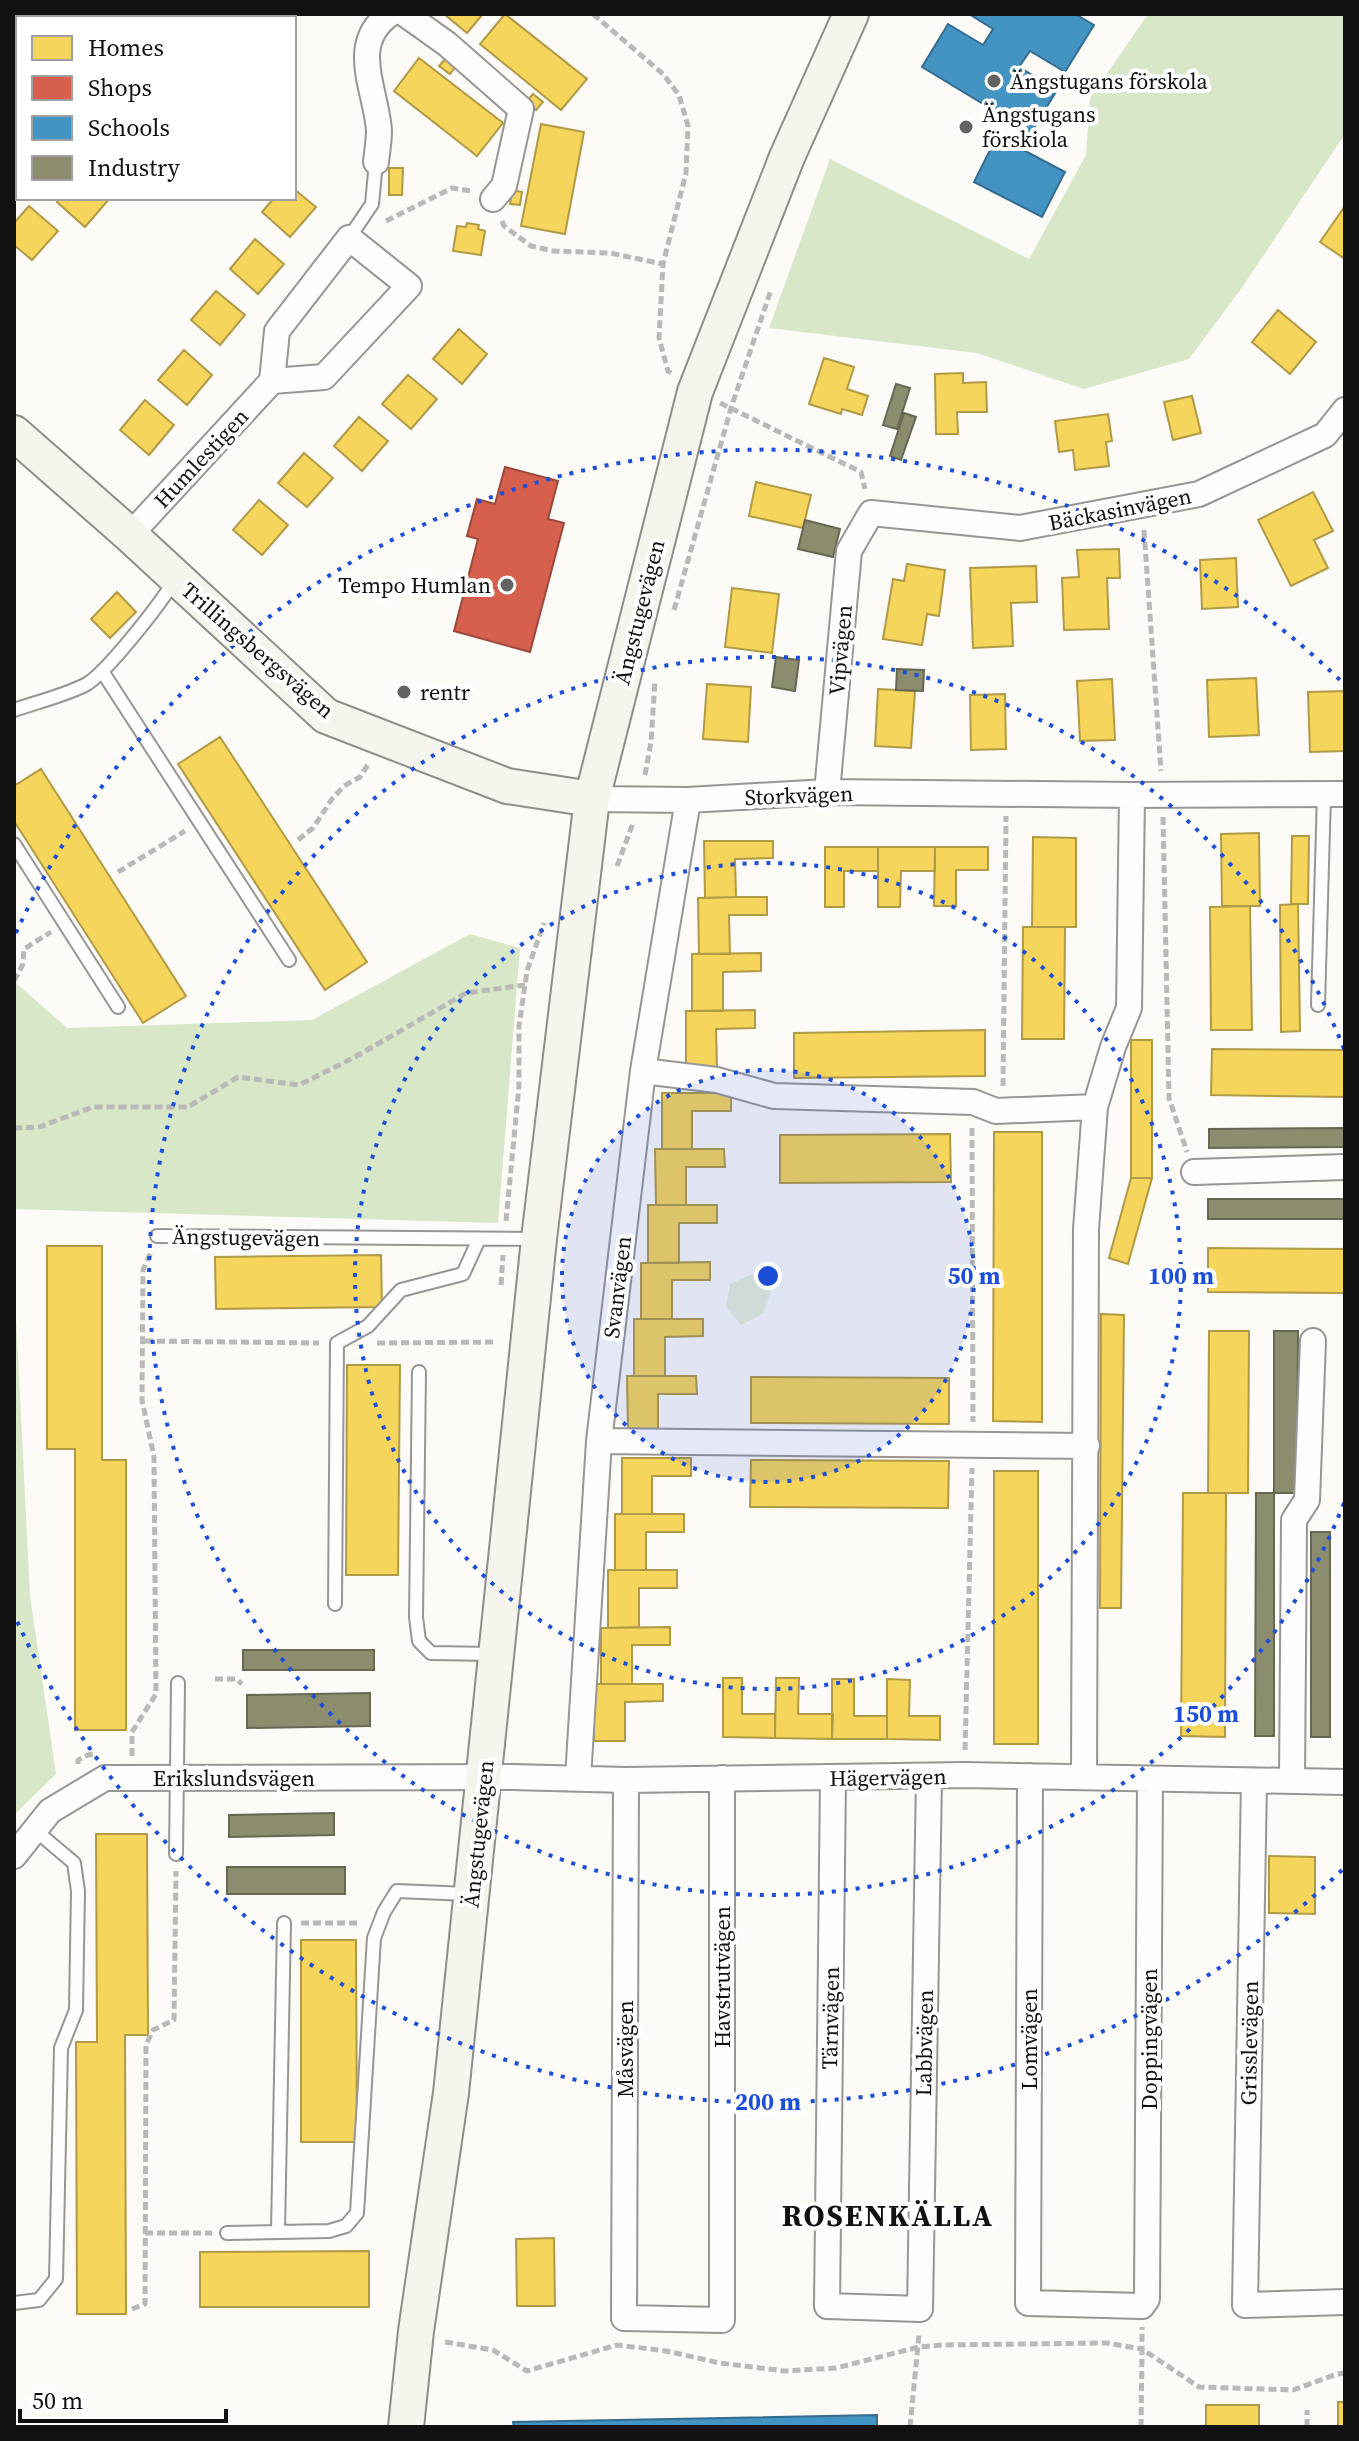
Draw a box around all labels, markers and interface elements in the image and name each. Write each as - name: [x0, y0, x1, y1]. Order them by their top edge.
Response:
- legend: [16, 16, 296, 200]
- text: Homes: [88, 31, 164, 64]
- place label: Ängstugans förskola: [1010, 66, 1208, 96]
- text: Shops: [88, 71, 152, 104]
- marker: Ängstugans förskola: [985, 72, 1003, 90]
- place label: Ängstugans förskiola: [982, 99, 1096, 154]
- text: Schools: [88, 111, 170, 144]
- marker: Ängstugans förskiola: [957, 118, 975, 136]
- text: Industry: [88, 151, 180, 184]
- street label: Humlestigen: [147, 402, 255, 514]
- street label: Bäckasinvägen: [1046, 480, 1194, 538]
- street label: Ängstugevägen: [607, 536, 671, 688]
- place label: Tempo Humlan: [338, 570, 491, 600]
- street label: Trillingsbergsvägen: [175, 575, 341, 725]
- marker: Tempo Humlan: [498, 576, 516, 594]
- street label: Vipvägen: [821, 603, 859, 697]
- place label: rentr: [420, 677, 471, 707]
- marker: rentr: [395, 683, 413, 701]
- street label: Storkvägen: [744, 778, 854, 812]
- street label: Ängstugevägen: [172, 1221, 320, 1253]
- street label: Svanvägen: [596, 1234, 638, 1340]
- text: 50 m: [948, 1259, 1001, 1292]
- text: 100 m: [1148, 1259, 1214, 1292]
- centre of rings: [754, 1262, 782, 1290]
- text: 150 m: [1173, 1697, 1239, 1730]
- street label: Ängstugevägen: [455, 1759, 501, 1909]
- street label: Hägervägen: [829, 1761, 947, 1793]
- street label: Erikslundsvägen: [153, 1763, 315, 1793]
- street label: Havstrutvägen: [707, 1906, 737, 2048]
- street label: Tärnvägen: [814, 1966, 846, 2070]
- street label: Doppingvägen: [1134, 1968, 1164, 2110]
- street label: Grisslevägen: [1233, 1980, 1265, 2106]
- street label: Lomvägen: [1014, 1988, 1044, 2090]
- street label: Labbvägen: [908, 1989, 940, 2097]
- street label: Måsvägen: [610, 2000, 640, 2098]
- text: 200 m: [735, 2085, 801, 2118]
- district label: ROSENKÄLLA: [782, 2195, 994, 2236]
- scale bar: [20, 2373, 226, 2423]
- text: 50 m: [32, 2384, 83, 2417]

